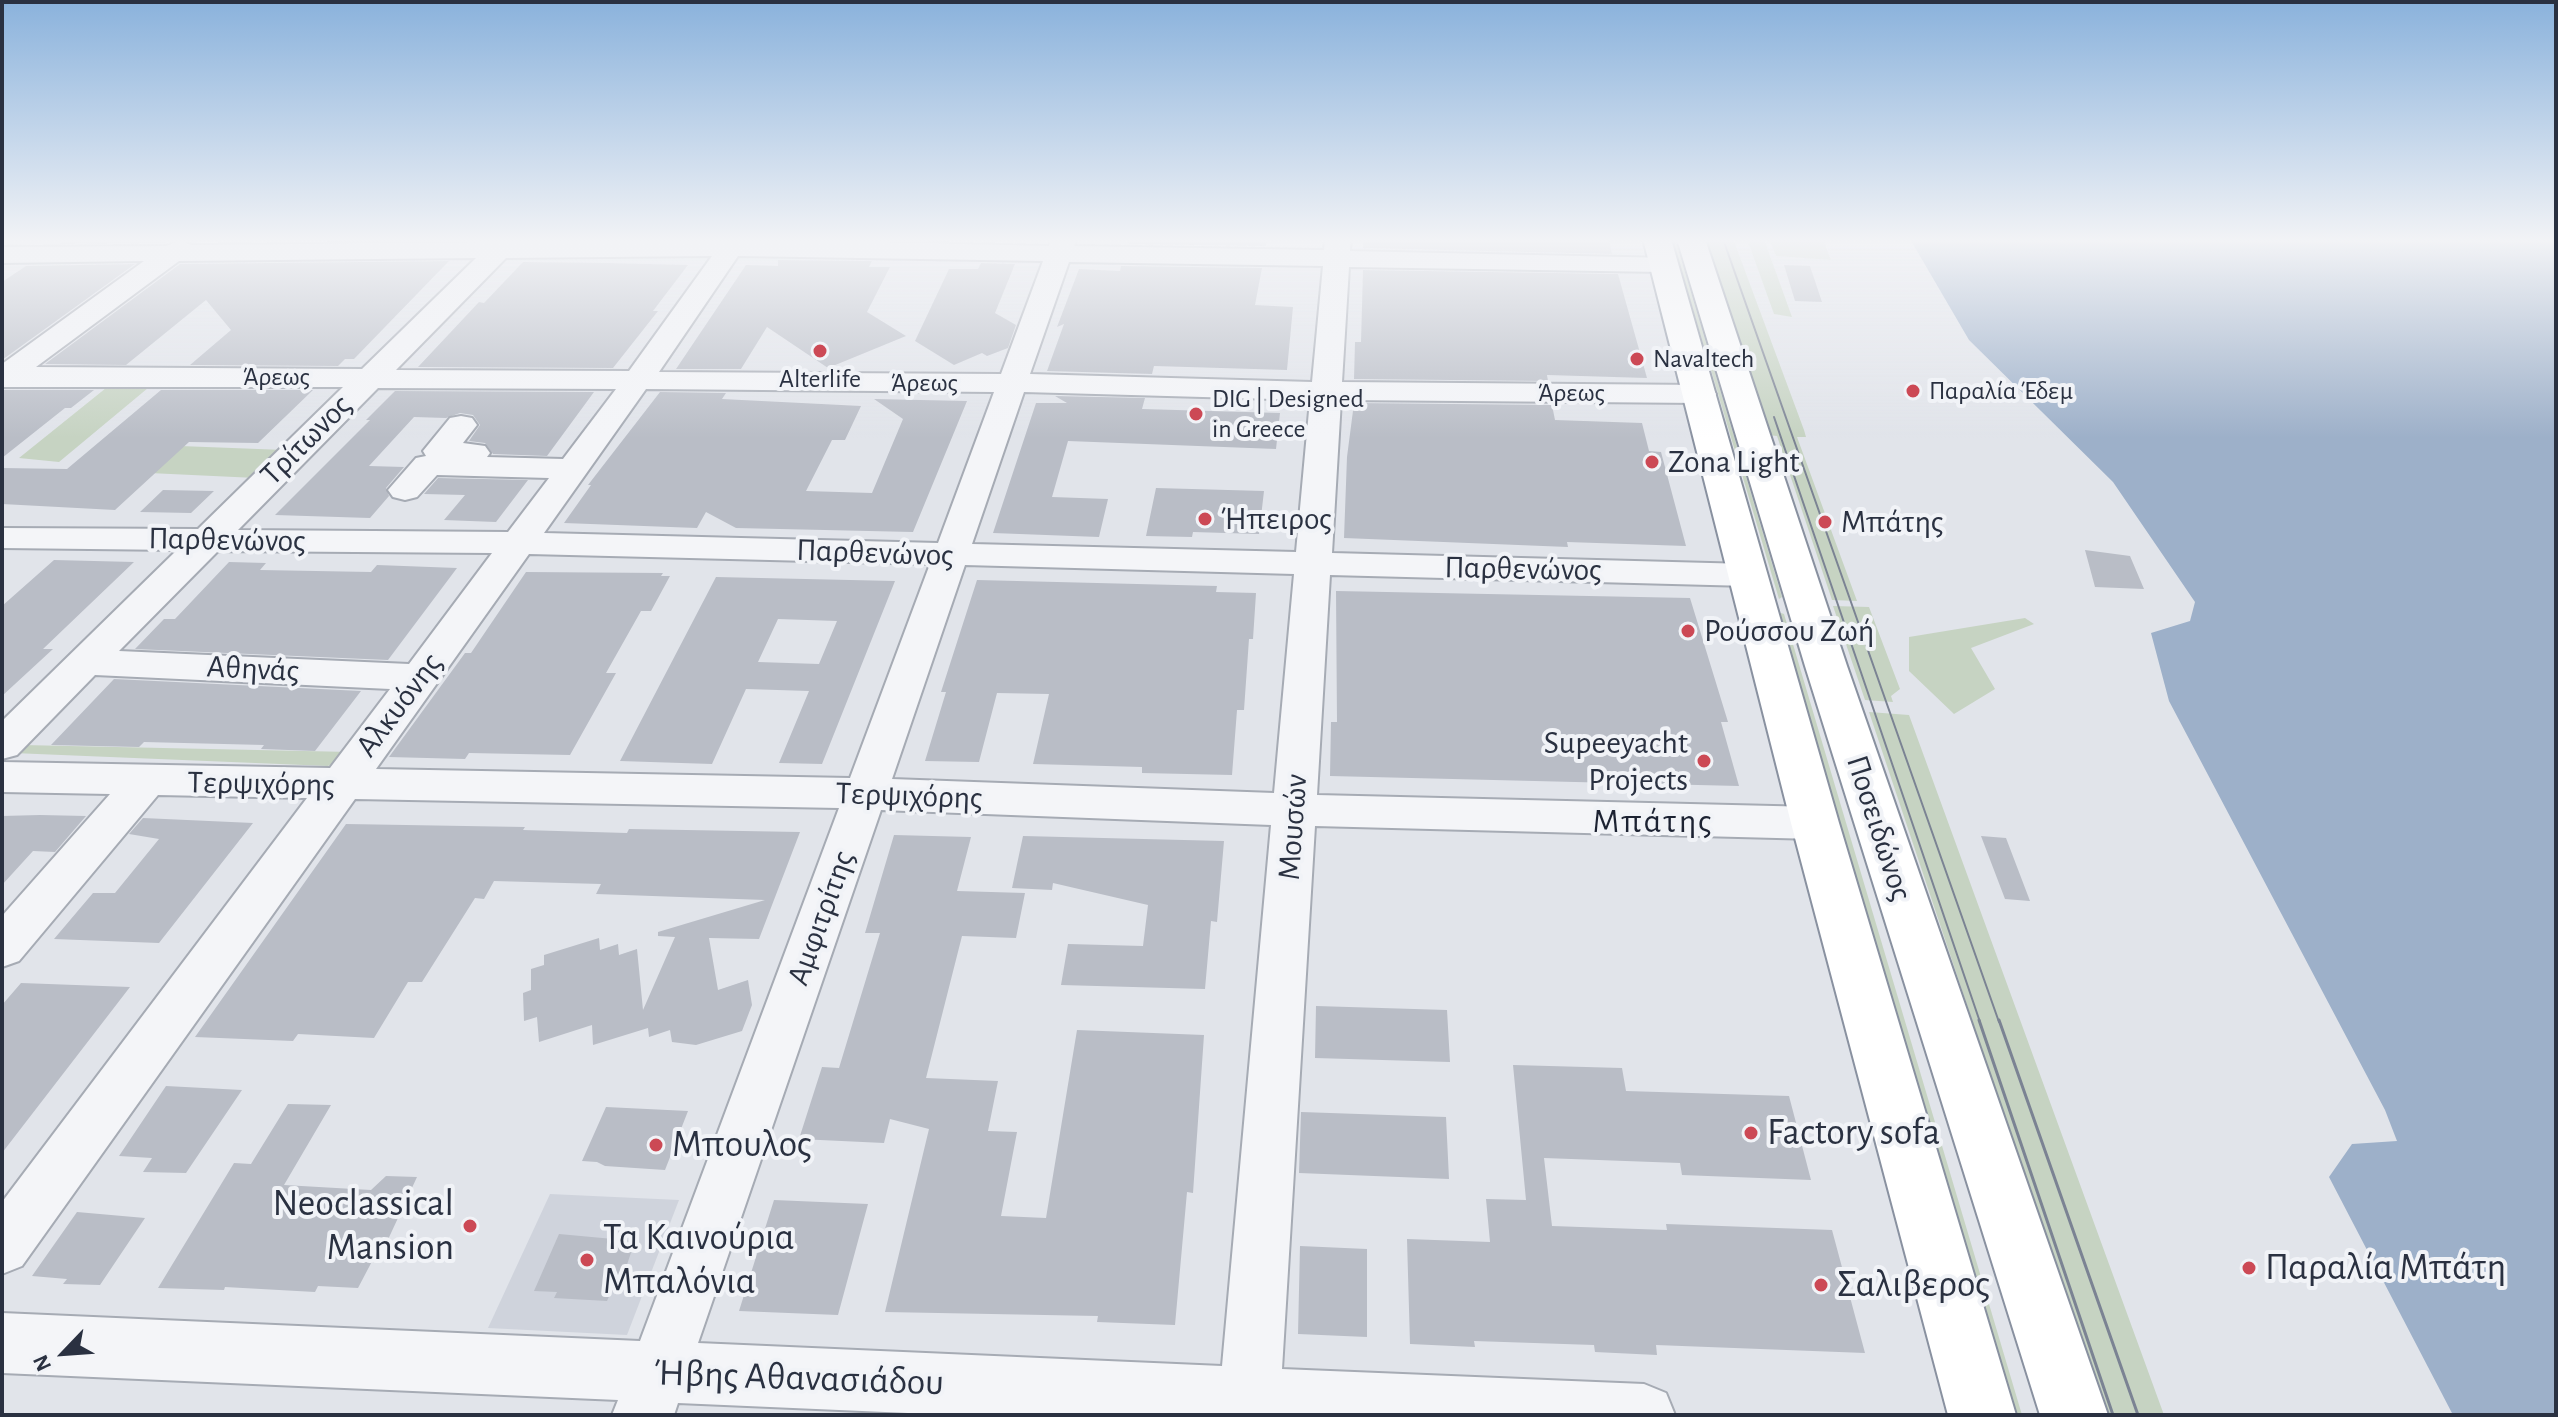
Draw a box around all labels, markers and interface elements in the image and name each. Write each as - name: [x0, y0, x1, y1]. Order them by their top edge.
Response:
- marker: Alterlife: [811, 342, 829, 360]
- place label: Navaltech: [1653, 343, 1754, 375]
- marker: Navaltech: [1628, 350, 1646, 368]
- street label: Άρεως: [242, 361, 310, 393]
- place label: Alterlife: [779, 363, 861, 395]
- street label: Άρεως: [890, 367, 958, 399]
- place label: Παραλία Έδεμ: [1929, 375, 2073, 407]
- street label: Άρεως: [1537, 377, 1605, 409]
- marker: Παραλία Έδεμ: [1904, 382, 1922, 400]
- place label: DIG | Designed in Greece: [1212, 383, 1364, 444]
- street label: Τρίτωνος: [252, 386, 360, 494]
- marker: DIG | Designed in Greece: [1187, 405, 1205, 423]
- place label: Zona Light: [1668, 443, 1799, 481]
- marker: Zona Light: [1643, 453, 1661, 471]
- place label: Ήπειρος: [1221, 500, 1332, 538]
- place label: Μπάτης: [1841, 503, 1943, 541]
- marker: Ήπειρος: [1196, 510, 1214, 528]
- marker: Μπάτης: [1816, 513, 1834, 531]
- street label: Παρθενώνος: [148, 519, 306, 561]
- street label: Παρθενώνος: [796, 531, 954, 575]
- street label: Παρθενώνος: [1444, 548, 1602, 590]
- place label: Ρούσσου Ζωή: [1704, 612, 1874, 650]
- marker: Ρούσσου Ζωή: [1679, 622, 1697, 640]
- street label: Αλκυόνης: [347, 645, 451, 765]
- street label: Αθηνάς: [206, 647, 300, 691]
- place label: Supeeyacht Projects: [1544, 724, 1688, 799]
- street label: Ποσειδώνος: [1838, 751, 1920, 905]
- marker: Supeeyacht Projects: [1695, 752, 1713, 770]
- street label: Τερψιχόρης: [187, 764, 335, 804]
- street label: Μουσών: [1270, 773, 1316, 881]
- street label: Τερψιχόρης: [835, 774, 983, 818]
- district label: Μπάτης: [1593, 802, 1713, 842]
- street label: Αμφιτρίτης: [779, 845, 863, 991]
- place label: Factory sofa: [1767, 1110, 1940, 1156]
- place label: Μπουλος: [672, 1122, 812, 1168]
- marker: Factory sofa: [1742, 1124, 1760, 1142]
- marker: Μπουλος: [647, 1136, 665, 1154]
- place label: Neoclassical Mansion: [273, 1181, 454, 1270]
- place label: Τα Καινούρια Μπαλόνια: [603, 1215, 795, 1304]
- marker: Neoclassical Mansion: [461, 1217, 479, 1235]
- place label: Παραλία Μπάτη: [2265, 1245, 2506, 1291]
- marker: Τα Καινούρια Μπαλόνια: [578, 1251, 596, 1269]
- marker: Παραλία Μπάτη: [2240, 1259, 2258, 1277]
- place label: Σαλιβερος: [1837, 1262, 1990, 1308]
- marker: Σαλιβερος: [1812, 1276, 1830, 1294]
- north arrow: [24, 1313, 104, 1393]
- street label: Ήβης Αθανασιάδου: [653, 1350, 945, 1406]
- text: N: [29, 1352, 55, 1375]

